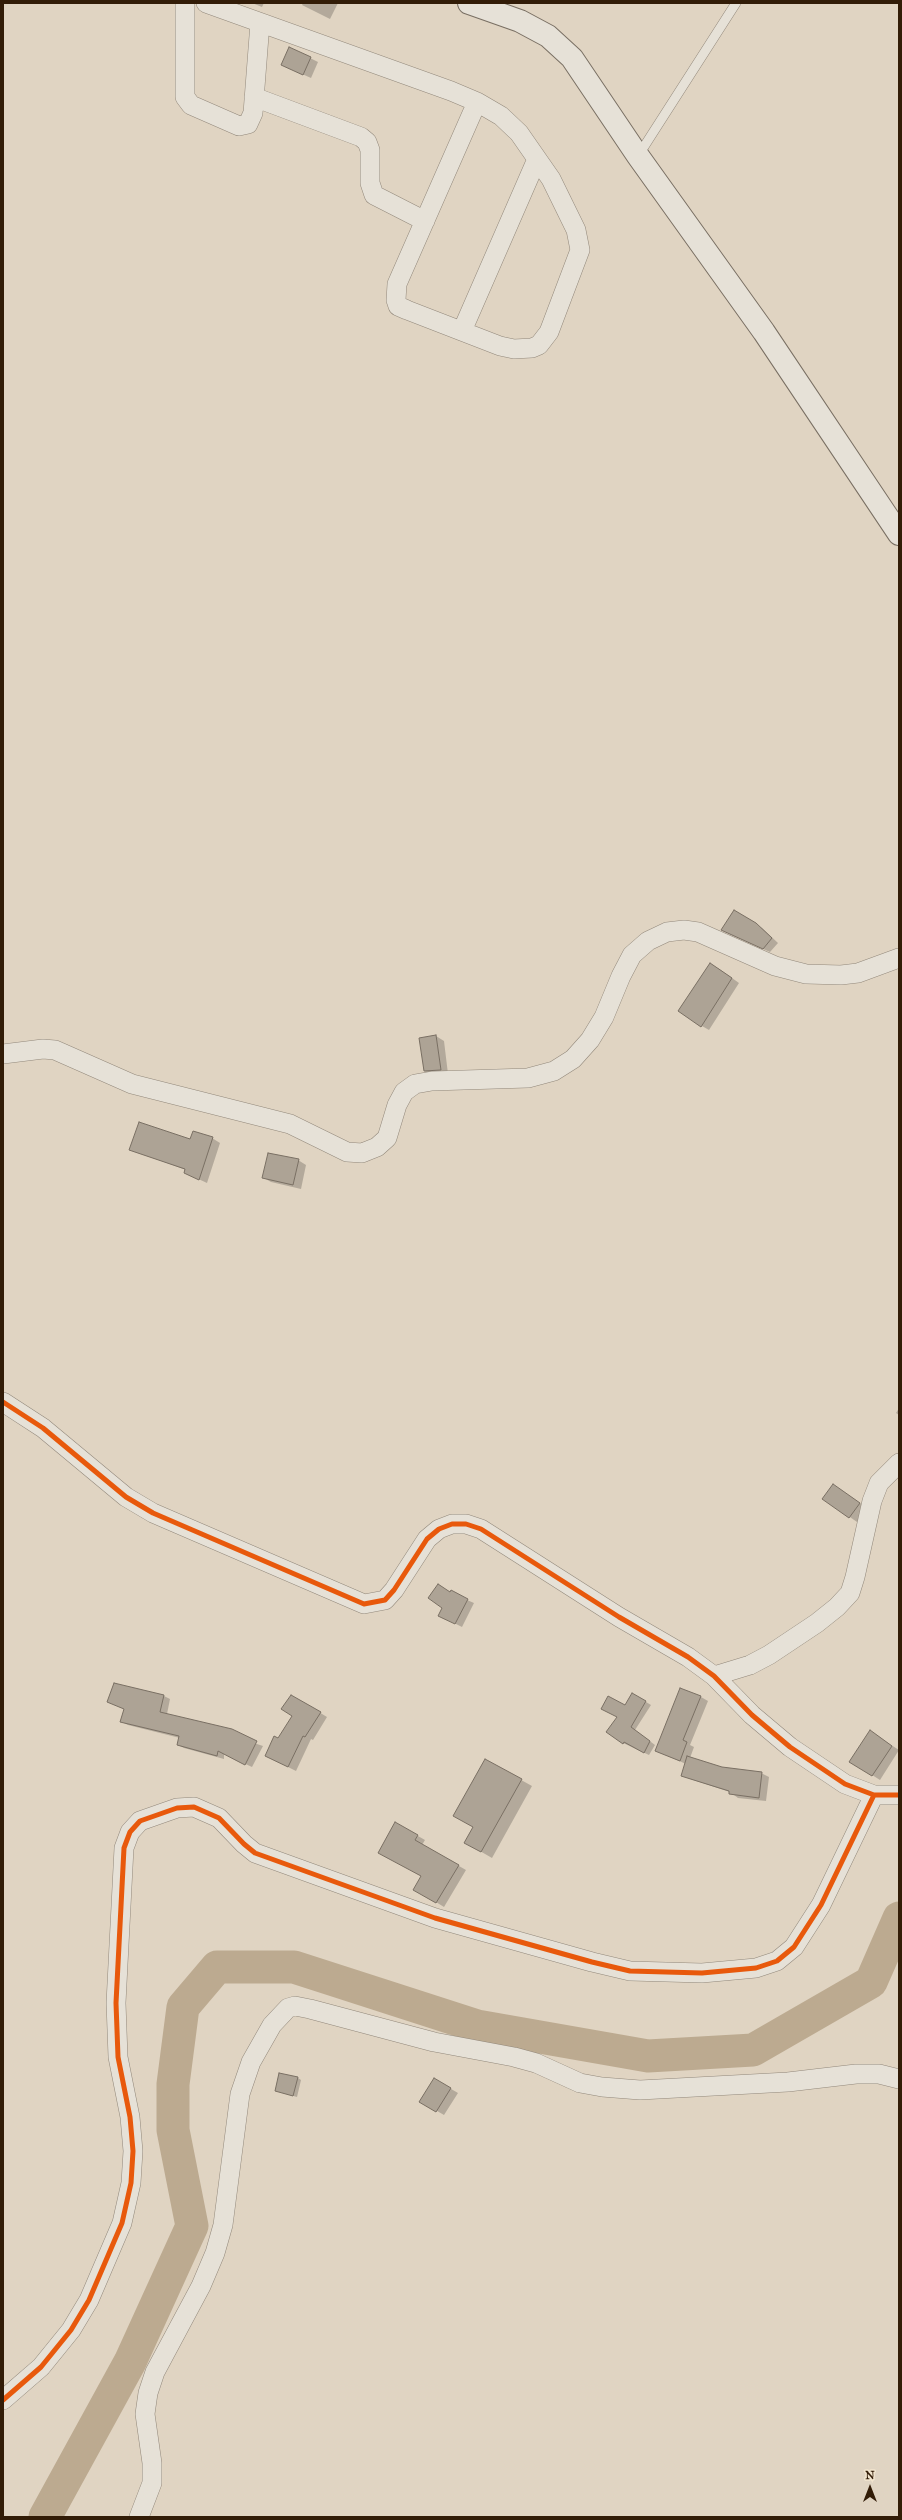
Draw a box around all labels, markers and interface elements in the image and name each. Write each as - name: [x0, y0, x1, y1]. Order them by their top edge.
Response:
- north arrow: [850, 2468, 890, 2508]
- text: N: [865, 2469, 875, 2482]

